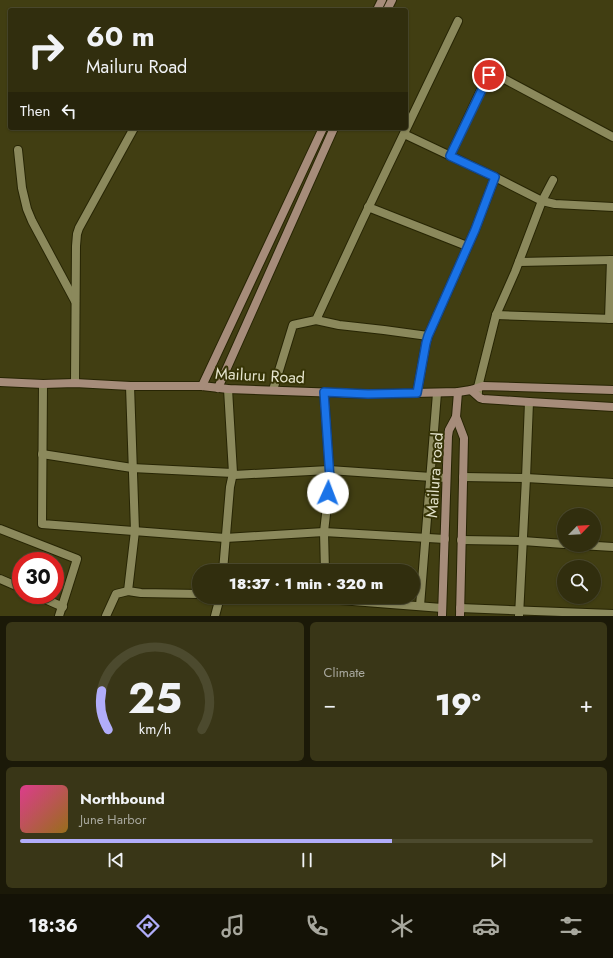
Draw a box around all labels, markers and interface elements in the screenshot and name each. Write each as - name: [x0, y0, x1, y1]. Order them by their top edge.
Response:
- text: 60 m: [86, 16, 155, 57]
- icon: right: [20, 24, 72, 76]
- text: Mailuru Road: [86, 54, 187, 80]
- pin: [472, 58, 506, 92]
- icon: arrive: [478, 64, 500, 86]
- text: Then: [20, 100, 50, 122]
- icon: left: [58, 100, 80, 122]
- street label: Mailuru Road: [214, 362, 306, 389]
- street label: Mailura road: [420, 431, 449, 519]
- position arrow: [307, 472, 349, 514]
- north arrow: [557, 508, 601, 552]
- map controls: [557, 508, 601, 604]
- speed limit sign: 30: [12, 552, 64, 604]
- button: search: [557, 560, 601, 604]
- text: 18:37 · 1 min · 320 m: [229, 573, 383, 595]
- text: Climate: [324, 663, 365, 682]
- text: 25: [128, 667, 182, 728]
- text: 19°: [435, 683, 481, 726]
- text: −: [324, 688, 336, 720]
- text: +: [579, 688, 593, 720]
- text: km/h: [139, 718, 171, 738]
- text: Northbound: [80, 788, 165, 810]
- text: June Harbor: [80, 810, 146, 829]
- icon: previous: [105, 849, 127, 871]
- icon: pause: [296, 849, 318, 871]
- icon: next: [487, 849, 509, 871]
- icon: directions: [134, 912, 162, 940]
- icon: music: [219, 912, 247, 940]
- icon: phone: [303, 912, 331, 940]
- icon: climate: [388, 912, 416, 940]
- icon: car: [472, 912, 500, 940]
- icon: filters: [557, 912, 585, 940]
- text: 18:36: [28, 913, 78, 939]

